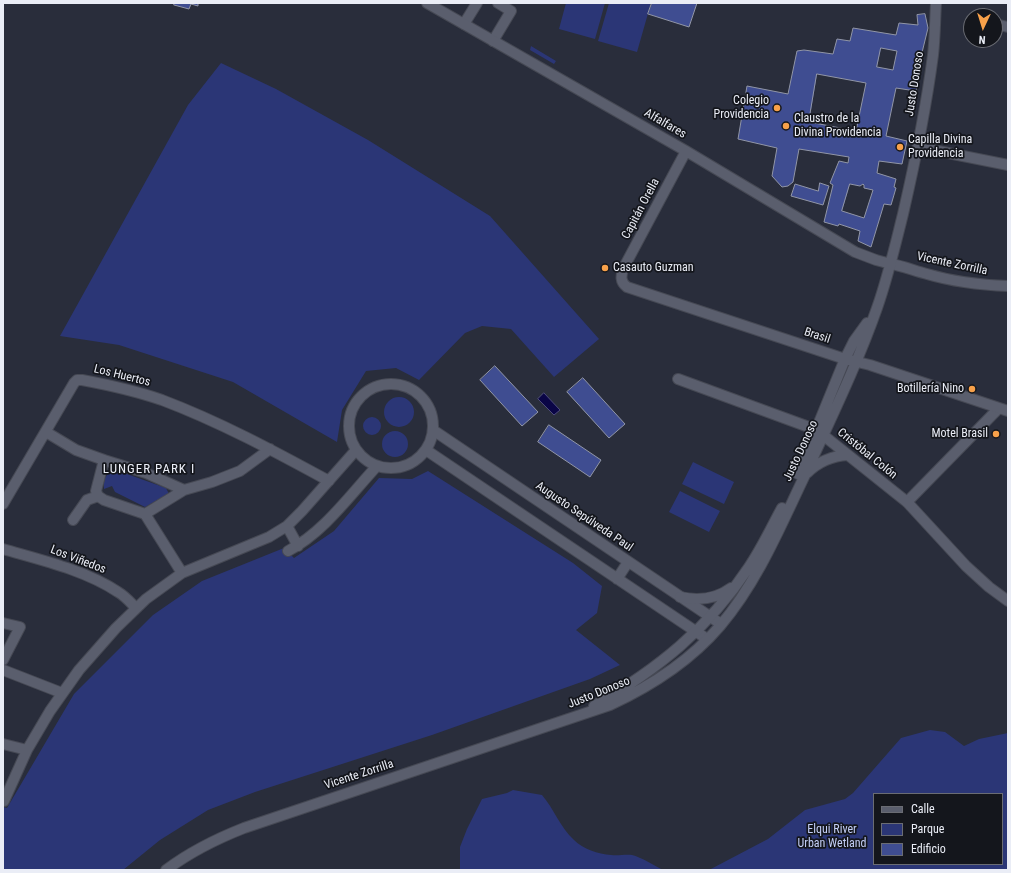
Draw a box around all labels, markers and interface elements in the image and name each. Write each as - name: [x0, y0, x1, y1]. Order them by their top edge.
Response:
- north arrow: [963, 8, 1003, 48]
- text: N: [978, 33, 986, 46]
- street label: Justo Donoso: [903, 51, 927, 117]
- place label: Colegio Providencia: [714, 94, 769, 122]
- marker: Colegio Providencia: [772, 103, 782, 113]
- street label: Alfalfares: [641, 106, 689, 142]
- place label: Claustro de la Divina Providencia: [794, 112, 881, 140]
- marker: Claustro de la Divina Providencia: [781, 121, 791, 131]
- place label: Capilla Divina Providencia: [908, 133, 972, 161]
- marker: Capilla Divina Providencia: [895, 142, 905, 152]
- street label: Capitán Orella: [619, 176, 663, 242]
- street label: Vicente Zorrilla: [915, 249, 989, 279]
- place label: Casauto Guzman: [613, 261, 694, 275]
- marker: Casauto Guzman: [600, 263, 610, 273]
- street label: Brasil: [802, 325, 832, 347]
- street label: Los Huertos: [92, 362, 152, 390]
- place label: Botillería Nino: [897, 382, 964, 396]
- marker: Botillería Nino: [967, 384, 977, 394]
- street label: Justo Donoso: [781, 418, 821, 484]
- street label: Cristóbal Colón: [834, 426, 900, 482]
- place label: Motel Brasil: [932, 427, 988, 441]
- marker: Motel Brasil: [991, 429, 1001, 439]
- district label: LUNGER PARK I: [103, 462, 195, 478]
- street label: Augusto Sepúlveda Paul: [533, 479, 635, 555]
- street label: Los Viñedos: [48, 543, 108, 577]
- street label: Justo Donoso: [566, 674, 632, 712]
- street label: Vicente Zorrilla: [323, 757, 395, 793]
- legend: [873, 793, 1003, 865]
- text: Calle: [911, 802, 935, 816]
- text: Parque: [911, 822, 944, 836]
- park label: Elqui River Urban Wetland: [797, 823, 867, 851]
- text: Edificio: [911, 842, 946, 856]

